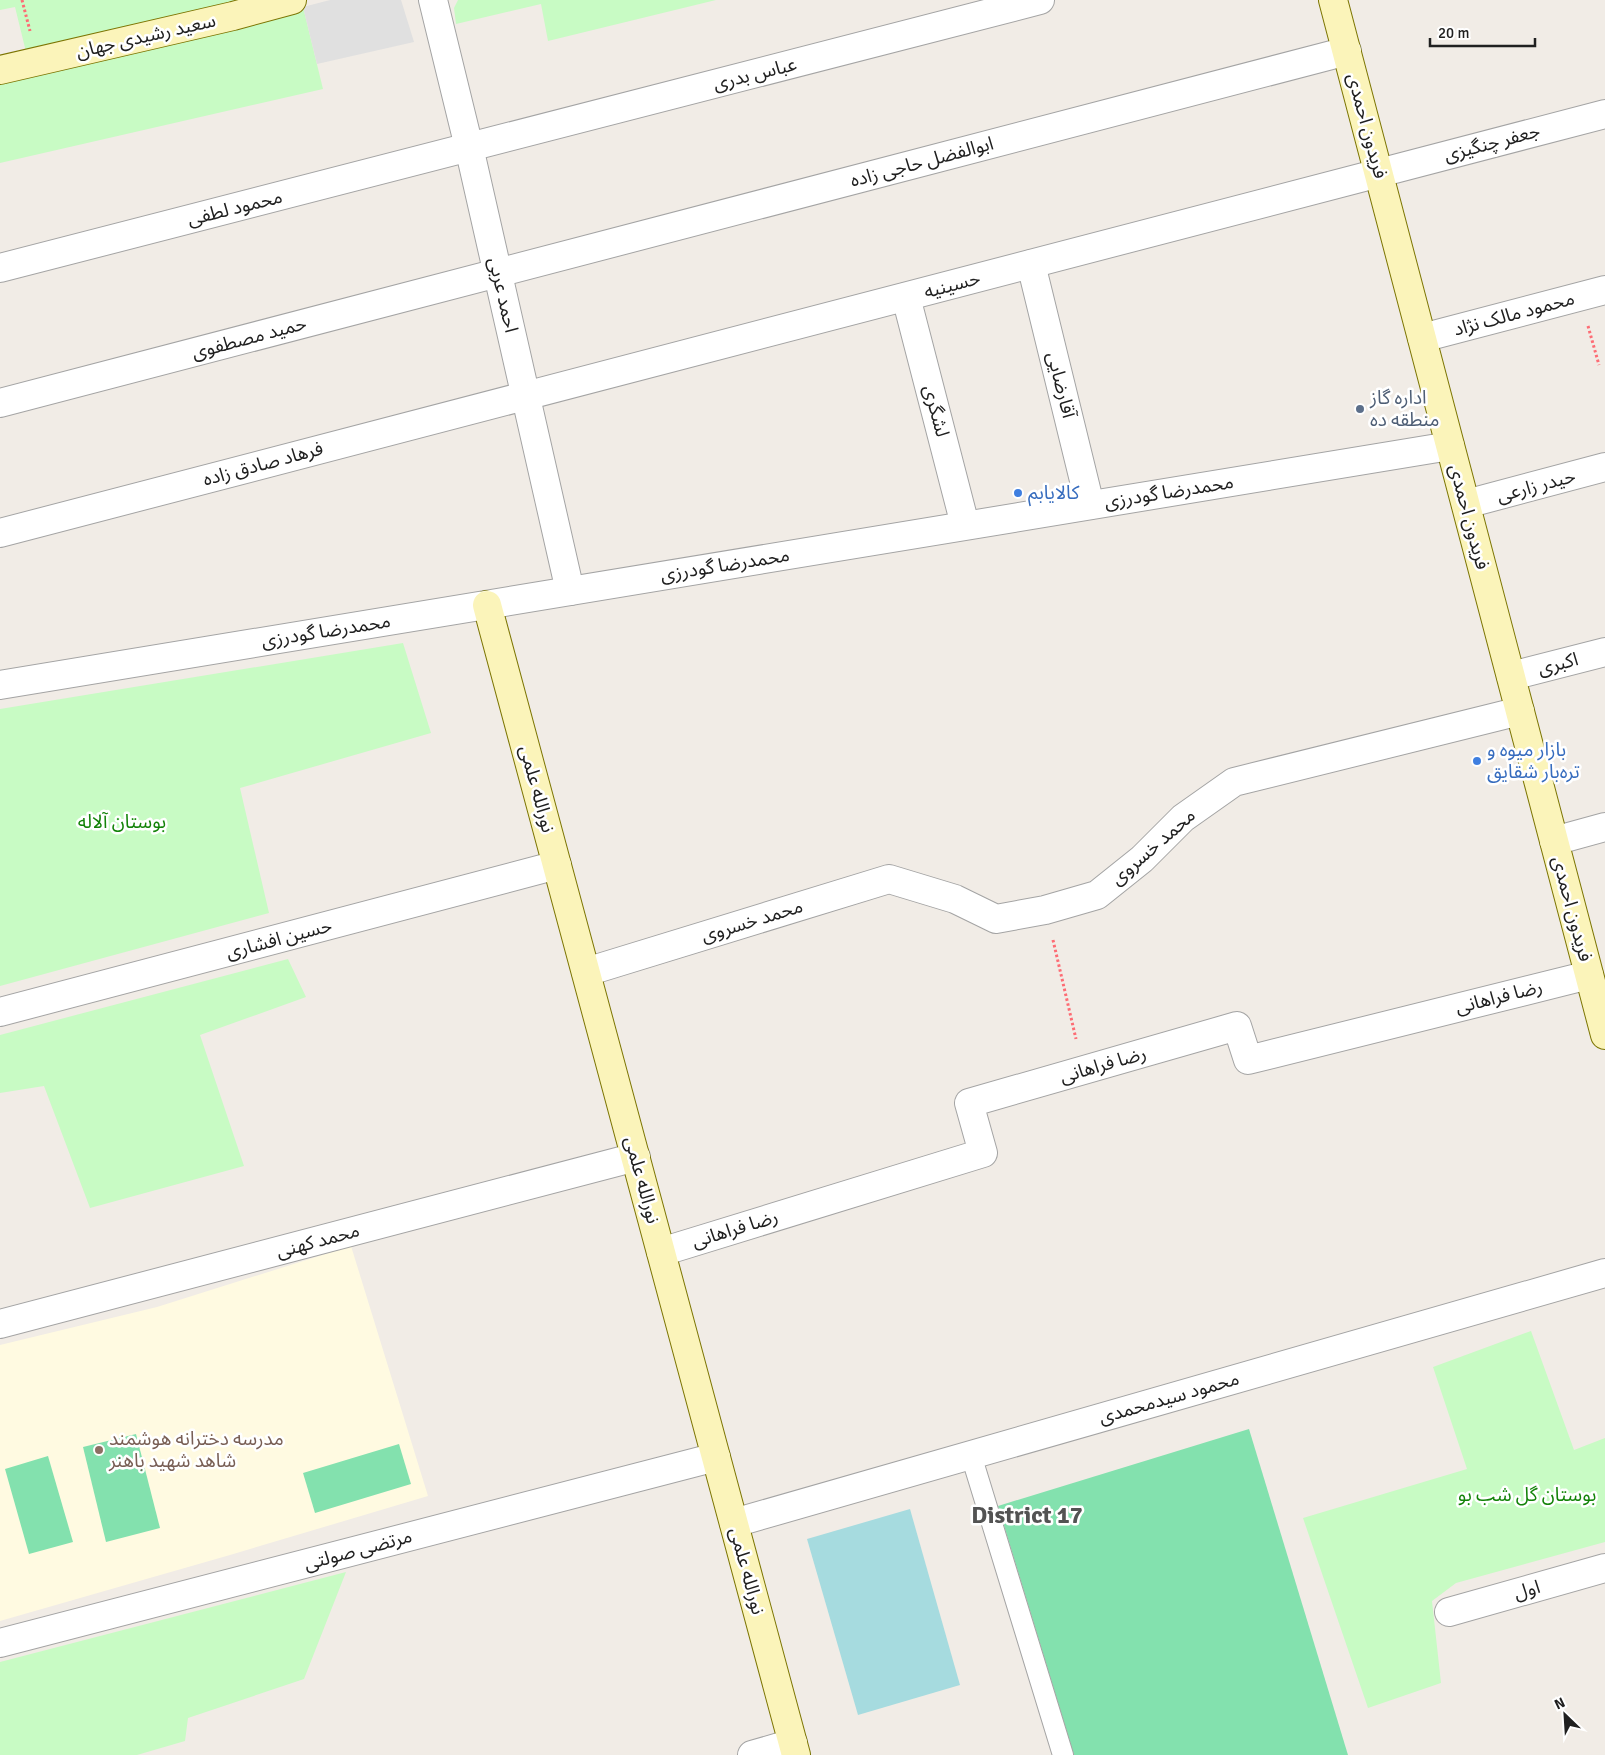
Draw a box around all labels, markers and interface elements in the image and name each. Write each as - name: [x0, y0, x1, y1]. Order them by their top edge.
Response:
- street label: سعید رشیدی جهان: [74, 8, 218, 64]
- scale bar: [1430, 15, 1535, 47]
- text: 20 m: [1438, 24, 1469, 42]
- street label: عباس بدری: [711, 52, 799, 96]
- street label: فریدون احمدی: [1341, 71, 1393, 181]
- street label: جعفر چنگیزی: [1441, 119, 1543, 167]
- street label: ابوالفضل حاجی زاده: [848, 131, 996, 193]
- street label: محمود لطفی: [185, 185, 285, 231]
- street label: احمد عربی: [483, 255, 523, 335]
- street label: حسینیه: [921, 266, 983, 304]
- street label: محمود مالک نژاد: [1451, 286, 1577, 342]
- street label: حمید مصطفوی: [189, 311, 309, 365]
- street label: آقارضایی: [1041, 349, 1081, 422]
- street label: لشگری: [918, 382, 954, 440]
- place label: اداره گاز منطقه ده: [1369, 386, 1440, 432]
- marker: اداره گاز منطقه ده: [1354, 403, 1366, 415]
- street label: فرهاد صادق زاده: [200, 436, 326, 492]
- street label: فریدون احمدی: [1443, 462, 1495, 572]
- street label: حیدر زارعی: [1494, 464, 1578, 508]
- street label: محمدرضا گودرزی: [1103, 470, 1235, 514]
- place label: کالایابم: [1028, 481, 1081, 507]
- marker: کالایابم: [1012, 487, 1024, 499]
- street label: محمدرضا گودرزی: [659, 543, 791, 587]
- street label: محمدرضا گودرزی: [260, 609, 392, 653]
- street label: اکبری: [1535, 647, 1581, 681]
- place label: بازار میوه و تره‌بار شقایق: [1487, 738, 1580, 784]
- street label: نورالله علمی: [514, 743, 560, 835]
- marker: بازار میوه و تره‌بار شقایق: [1471, 755, 1483, 767]
- street label: محمد خسروی: [1105, 803, 1201, 891]
- park label: بوستان آلاله: [78, 810, 166, 834]
- street label: فریدون احمدی: [1546, 854, 1598, 964]
- street label: محمد خسروی: [698, 894, 806, 948]
- street label: حسین افشاری: [223, 913, 335, 965]
- street label: رضا فراهانی: [1453, 975, 1545, 1019]
- street label: رضا فراهانی: [1057, 1041, 1149, 1089]
- street label: نورالله علمی: [619, 1134, 665, 1226]
- street label: رضا فراهانی: [689, 1205, 781, 1253]
- street label: محمد کهنی: [274, 1218, 362, 1264]
- street label: محمود سیدمحمدی: [1096, 1366, 1242, 1430]
- place label: مدرسه دخترانه هوشمند شاهد شهید باهنر: [108, 1427, 284, 1473]
- marker: مدرسه دخترانه هوشمند شاهد شهید باهنر: [93, 1444, 105, 1456]
- park label: بوستان گل شب بو: [1458, 1483, 1596, 1507]
- district label: District 17: [971, 1500, 1083, 1530]
- street label: مرتضی صولتی: [301, 1524, 415, 1576]
- street label: نورالله علمی: [724, 1525, 770, 1617]
- street label: اول: [1511, 1575, 1543, 1605]
- north arrow: [1540, 1690, 1590, 1740]
- text: N: [1552, 1694, 1568, 1713]

